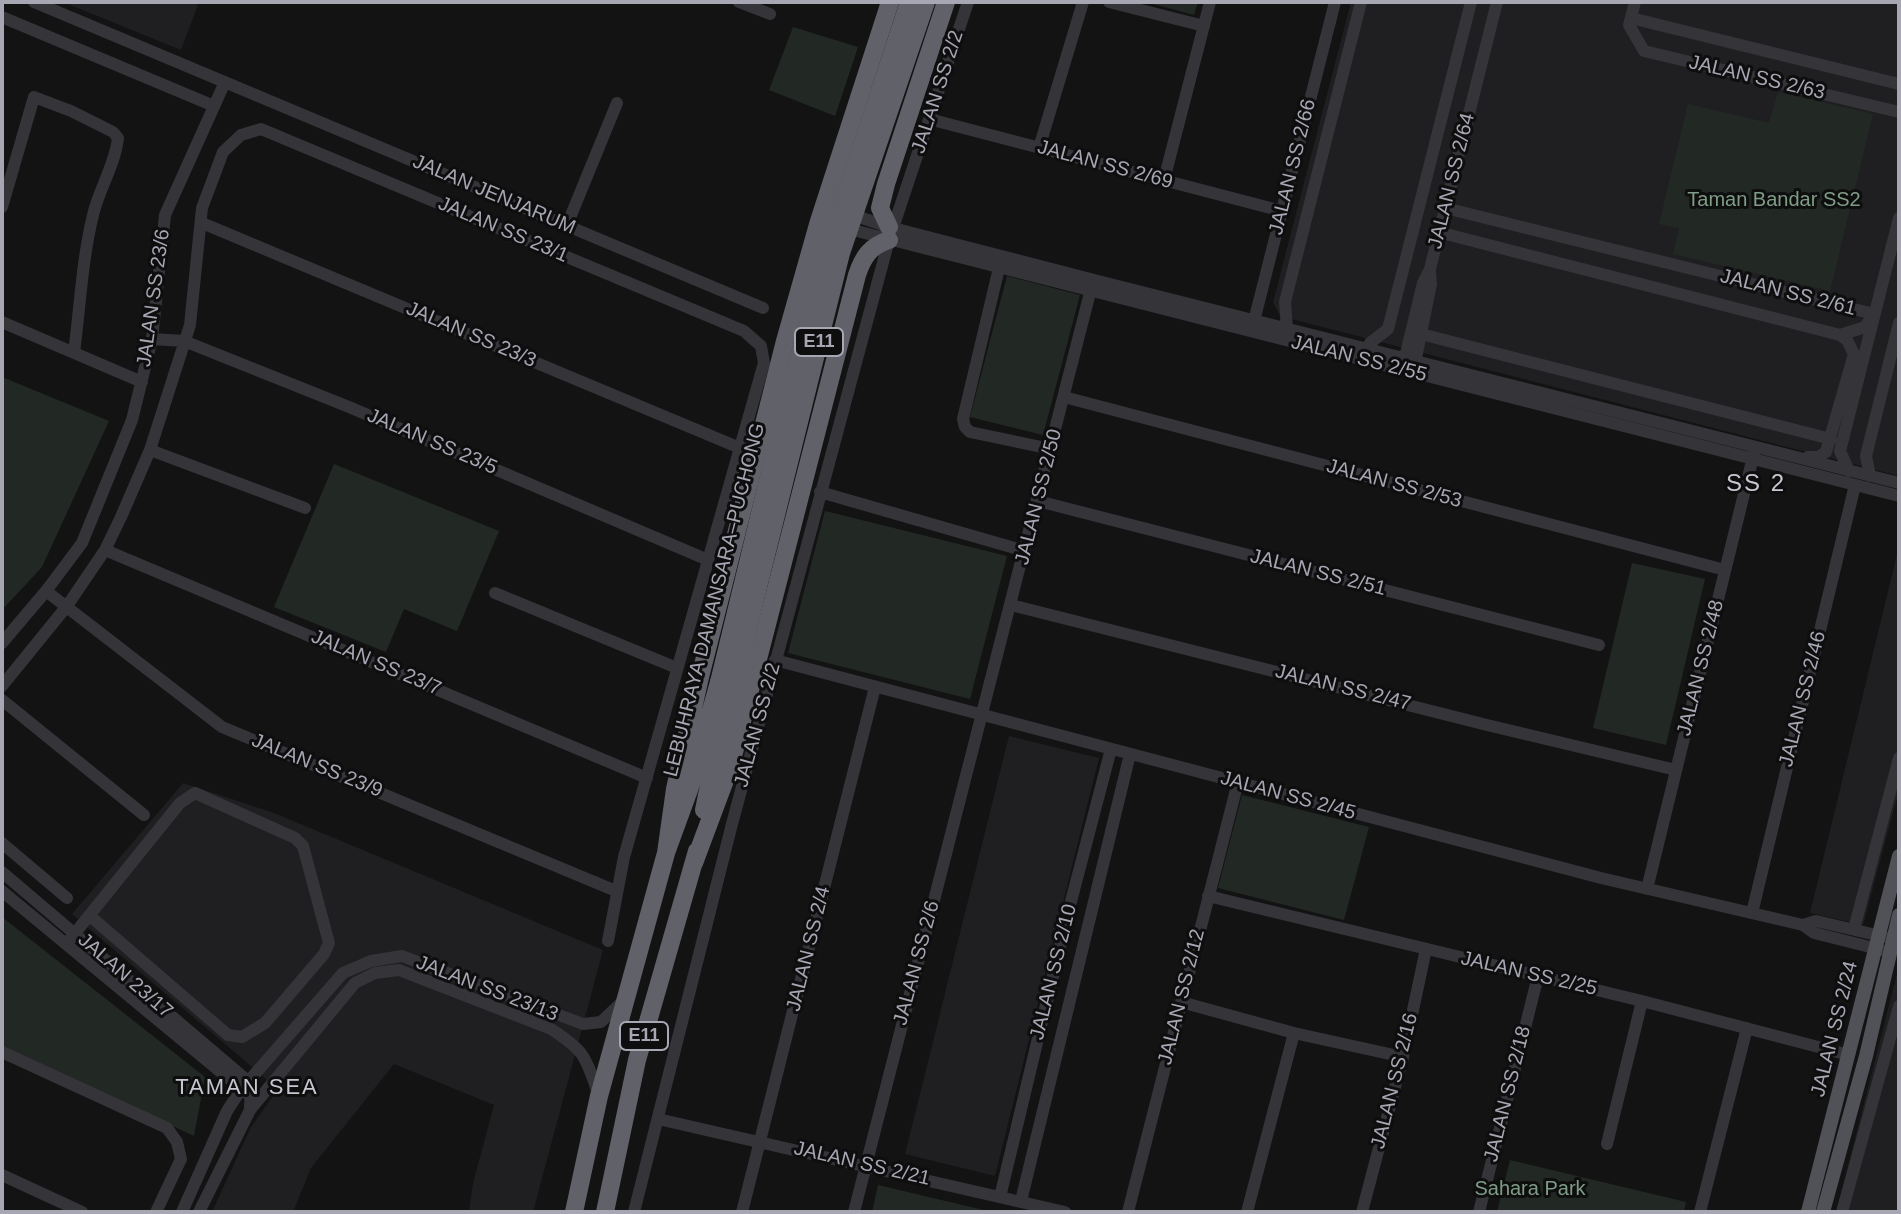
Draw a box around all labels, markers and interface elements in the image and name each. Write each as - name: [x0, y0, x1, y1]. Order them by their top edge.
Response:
- street label: JALAN SS 2/2: [907, 27, 969, 157]
- street label: JALAN SS 2/63: [1687, 51, 1827, 105]
- street label: JALAN SS 2/66: [1265, 97, 1321, 237]
- street label: JALAN SS 2/64: [1424, 111, 1480, 251]
- street label: JALAN SS 2/69: [1035, 135, 1175, 195]
- street label: JALAN JENJARUM: [409, 150, 579, 240]
- park label: Taman Bandar SS2: [1687, 188, 1861, 212]
- street label: JALAN SS 23/1: [434, 192, 572, 268]
- street label: JALAN SS 23/6: [132, 228, 176, 368]
- street label: JALAN SS 2/61: [1718, 265, 1858, 321]
- street label: JALAN SS 23/3: [402, 297, 540, 373]
- road number: E11: [795, 328, 843, 356]
- street label: JALAN SS 2/55: [1289, 331, 1429, 387]
- street label: JALAN SS 23/5: [363, 404, 501, 480]
- street label: LEBUHRAYA DAMANSARA–PUCHONG: [659, 421, 771, 779]
- street label: JALAN SS 2/50: [1011, 427, 1067, 567]
- street label: JALAN SS 2/53: [1324, 454, 1464, 514]
- district label: SS 2: [1726, 470, 1786, 498]
- street label: JALAN SS 2/51: [1248, 545, 1388, 601]
- street label: JALAN SS 2/48: [1673, 598, 1729, 738]
- street label: JALAN SS 23/7: [307, 625, 445, 701]
- street label: JALAN SS 2/46: [1775, 629, 1831, 769]
- street label: JALAN SS 2/2: [730, 660, 786, 790]
- street label: JALAN SS 2/47: [1273, 660, 1413, 716]
- street label: JALAN SS 23/9: [248, 729, 386, 803]
- street label: JALAN SS 2/45: [1218, 766, 1358, 826]
- street label: JALAN SS 2/4: [782, 884, 836, 1014]
- street label: JALAN SS 2/6: [889, 898, 945, 1028]
- street label: JALAN SS 2/10: [1026, 902, 1082, 1042]
- street label: JALAN SS 2/12: [1154, 927, 1210, 1067]
- street label: JALAN 23/17: [73, 928, 177, 1024]
- street label: JALAN SS 2/25: [1459, 947, 1599, 1001]
- street label: JALAN SS 23/13: [413, 951, 561, 1027]
- street label: JALAN SS 2/24: [1807, 959, 1863, 1099]
- street label: JALAN SS 2/16: [1367, 1011, 1423, 1151]
- road number: E11: [620, 1022, 668, 1050]
- street label: JALAN SS 2/18: [1480, 1024, 1536, 1164]
- district label: TAMAN SEA: [175, 1075, 319, 1101]
- street label: JALAN SS 2/21: [792, 1137, 932, 1191]
- park label: Sahara Park: [1474, 1177, 1586, 1201]

